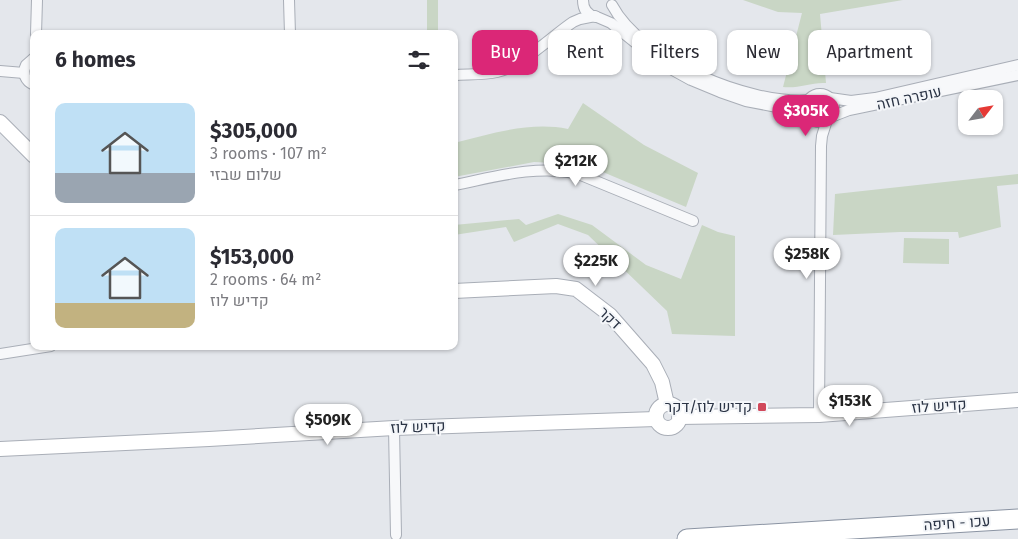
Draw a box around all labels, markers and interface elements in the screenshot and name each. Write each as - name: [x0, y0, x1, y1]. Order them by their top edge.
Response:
- chip: Buy: [472, 30, 538, 75]
- chip: Rent: [548, 30, 622, 75]
- chip: Filters: [632, 30, 717, 75]
- chip: New: [727, 30, 798, 75]
- chip: Apartment: [808, 30, 931, 75]
- icon: filters: [405, 46, 433, 74]
- text: 6 homes: [55, 47, 136, 73]
- street label: עופרה חזה: [875, 82, 943, 114]
- north arrow: [958, 90, 1002, 135]
- map controls: [958, 90, 1003, 135]
- pin: $305K: [771, 94, 841, 137]
- text: $305K: [783, 101, 829, 120]
- text: $305,000: [210, 118, 298, 144]
- icon: home: [95, 123, 155, 183]
- text: 3 rooms · 107 m²: [210, 144, 327, 163]
- pin: $212K: [541, 144, 611, 187]
- text: $212K: [555, 151, 597, 170]
- text: שלום שבזי: [210, 165, 282, 184]
- pin: $258K: [772, 238, 842, 280]
- text: $153,000: [210, 244, 294, 270]
- pin: $225K: [561, 244, 631, 287]
- text: $258K: [785, 244, 829, 263]
- icon: home: [95, 248, 155, 308]
- text: $225K: [574, 251, 618, 270]
- text: 2 rooms · 64 m²: [210, 270, 321, 289]
- text: קדיש לוז: [210, 291, 269, 310]
- street label: דקר: [595, 303, 625, 333]
- pin: $153K: [815, 384, 885, 427]
- text: $153K: [829, 391, 871, 410]
- street label: קדיש לוז: [911, 395, 967, 417]
- place label: קדיש לוז/דקר: [665, 398, 752, 416]
- marker: קדיש לוז/דקר: [756, 401, 768, 413]
- pin: $509K: [293, 404, 363, 446]
- text: $509K: [305, 410, 351, 429]
- street label: קדיש לוז: [390, 417, 446, 437]
- street label: עכו - חיפה: [923, 512, 991, 534]

